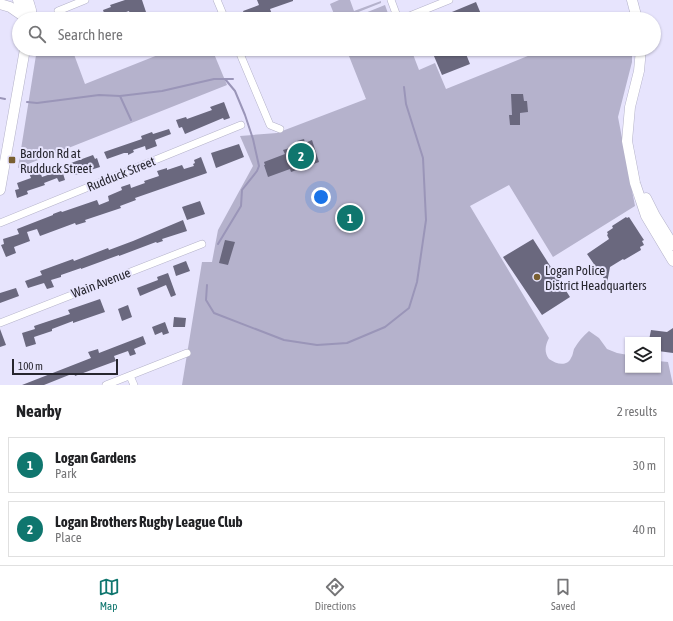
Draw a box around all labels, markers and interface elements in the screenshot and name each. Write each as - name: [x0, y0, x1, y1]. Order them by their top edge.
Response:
- search box: [12, 12, 661, 56]
- icon: search: [26, 23, 48, 45]
- text: Search here: [58, 26, 123, 43]
- pin: 2: [288, 141, 314, 171]
- place label: Bardon Rd at Rudduck Street: [20, 146, 92, 176]
- street label: Rudduck Street: [85, 153, 158, 194]
- marker: Bardon Rd at Rudduck Street: [7, 155, 17, 165]
- your location: [311, 187, 331, 207]
- pin: 1: [337, 203, 363, 233]
- place label: Logan Police District Headquarters: [545, 263, 647, 293]
- street label: Wain Avenue: [69, 265, 133, 301]
- marker: Logan Police District Headquarters: [532, 272, 542, 282]
- map controls: [625, 337, 661, 373]
- button: layers: [625, 337, 661, 373]
- scale bar: [12, 357, 118, 376]
- text: 100 m: [18, 360, 43, 372]
- text: Nearby: [16, 401, 62, 421]
- text: 2 results: [617, 404, 657, 419]
- text: Logan Gardens: [55, 449, 136, 466]
- text: 1: [27, 458, 33, 473]
- text: 30 m: [633, 458, 656, 473]
- text: Park: [55, 466, 77, 481]
- text: Logan Brothers Rugby League Club: [55, 513, 243, 530]
- text: 2: [27, 522, 33, 537]
- text: 40 m: [633, 522, 656, 537]
- text: Place: [55, 530, 82, 545]
- tab: Map: [98, 576, 120, 612]
- tab: Directions: [315, 576, 356, 612]
- tab: Saved: [551, 576, 575, 612]

